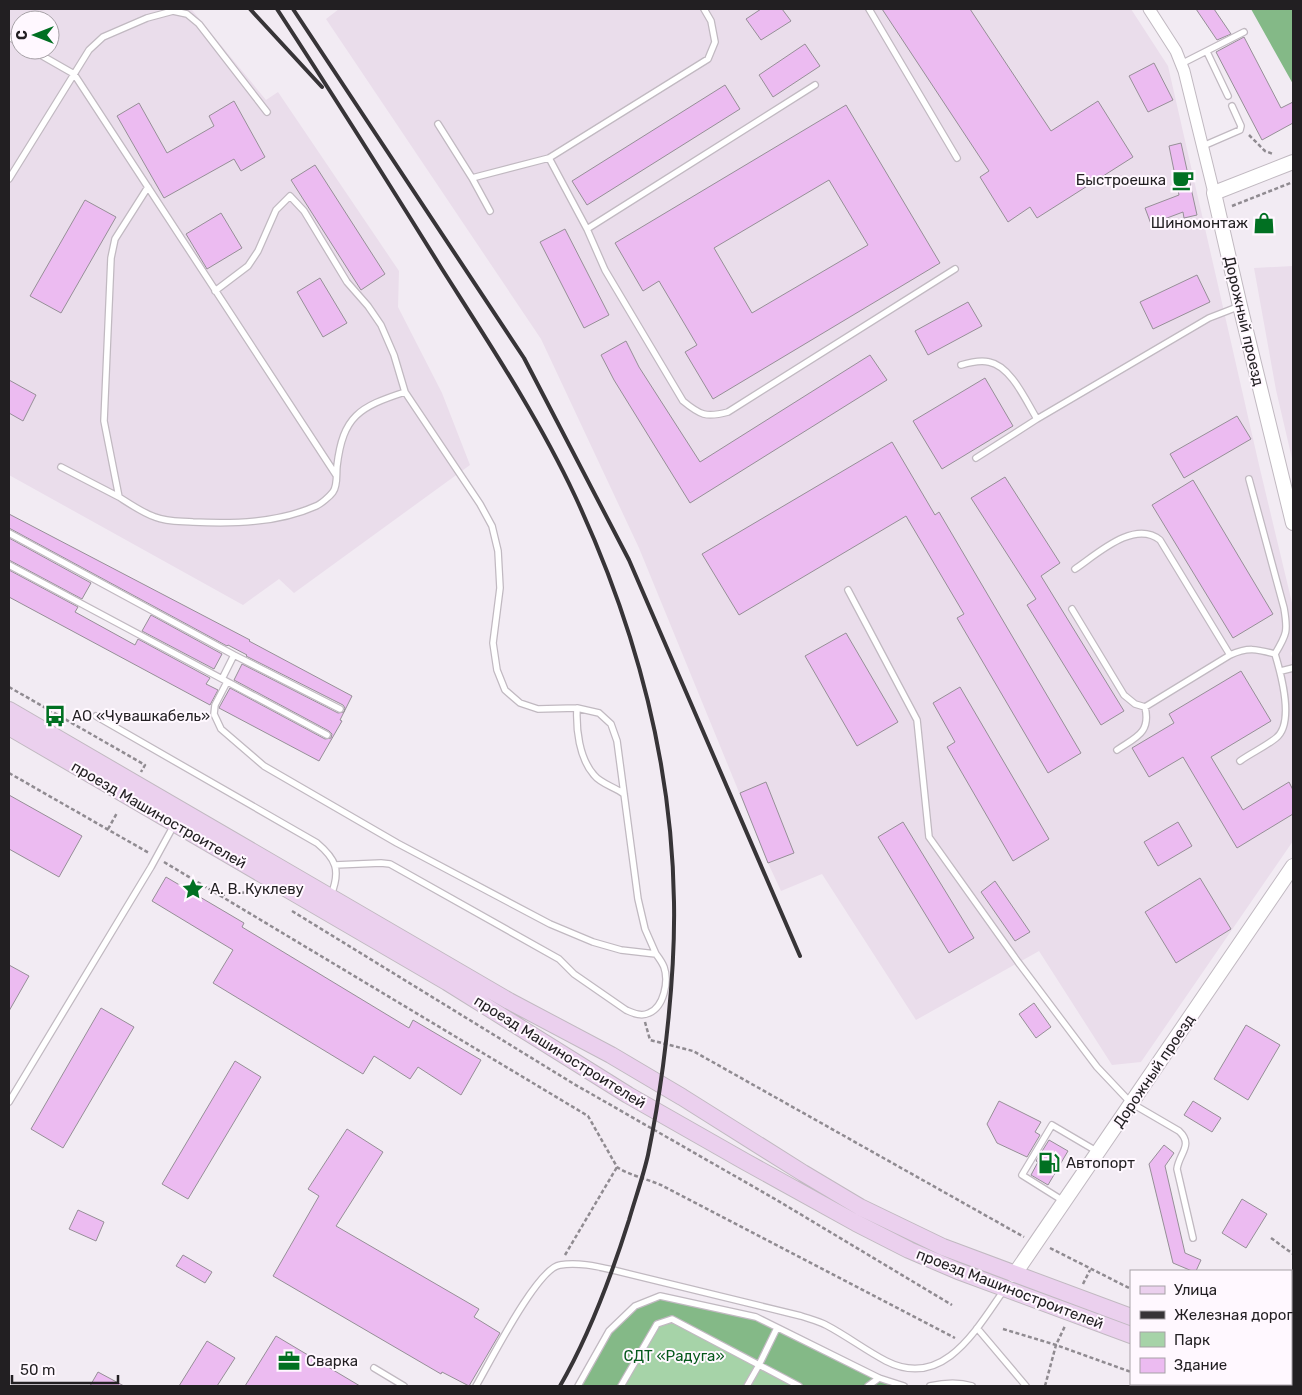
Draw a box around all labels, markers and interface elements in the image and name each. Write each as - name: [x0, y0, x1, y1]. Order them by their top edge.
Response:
- north arrow: [10, 10, 60, 60]
- text: С: [14, 30, 31, 40]
- cafe icon: Быстроешка: [1170, 167, 1196, 193]
- place label: Быстроешка: [1076, 171, 1166, 189]
- shop icon: Шиномонтаж: [1251, 210, 1277, 236]
- place label: Шиномонтаж: [1151, 214, 1248, 232]
- street label: Дорожный проезд: [1220, 254, 1268, 388]
- bus stop icon: АО «Чувашкабель»: [42, 703, 68, 729]
- place label: АО «Чувашкабель»: [72, 707, 210, 725]
- street label: проезд Машиностроителей: [68, 757, 250, 873]
- place icon: А. В. Куклеву: [180, 876, 206, 902]
- place label: А. В. Куклеву: [210, 880, 304, 898]
- street label: проезд Машиностроителей: [471, 992, 649, 1112]
- street label: Дорожный проезд: [1109, 1011, 1199, 1131]
- fuel station icon: Автопорт: [1036, 1150, 1062, 1176]
- place label: Автопорт: [1066, 1154, 1135, 1172]
- street label: проезд Машиностроителей: [914, 1245, 1106, 1333]
- legend: [1130, 1270, 1292, 1385]
- text: Улица: [1174, 1281, 1217, 1299]
- text: Железная дорога: [1174, 1306, 1301, 1324]
- text: Парк: [1174, 1331, 1210, 1349]
- park label: СДТ «Радуга»: [623, 1347, 725, 1365]
- office icon: Сварка: [276, 1348, 302, 1374]
- scale bar: [12, 1352, 119, 1384]
- place label: Сварка: [306, 1352, 358, 1370]
- text: Здание: [1174, 1356, 1227, 1374]
- text: 50 m: [20, 1361, 55, 1379]

